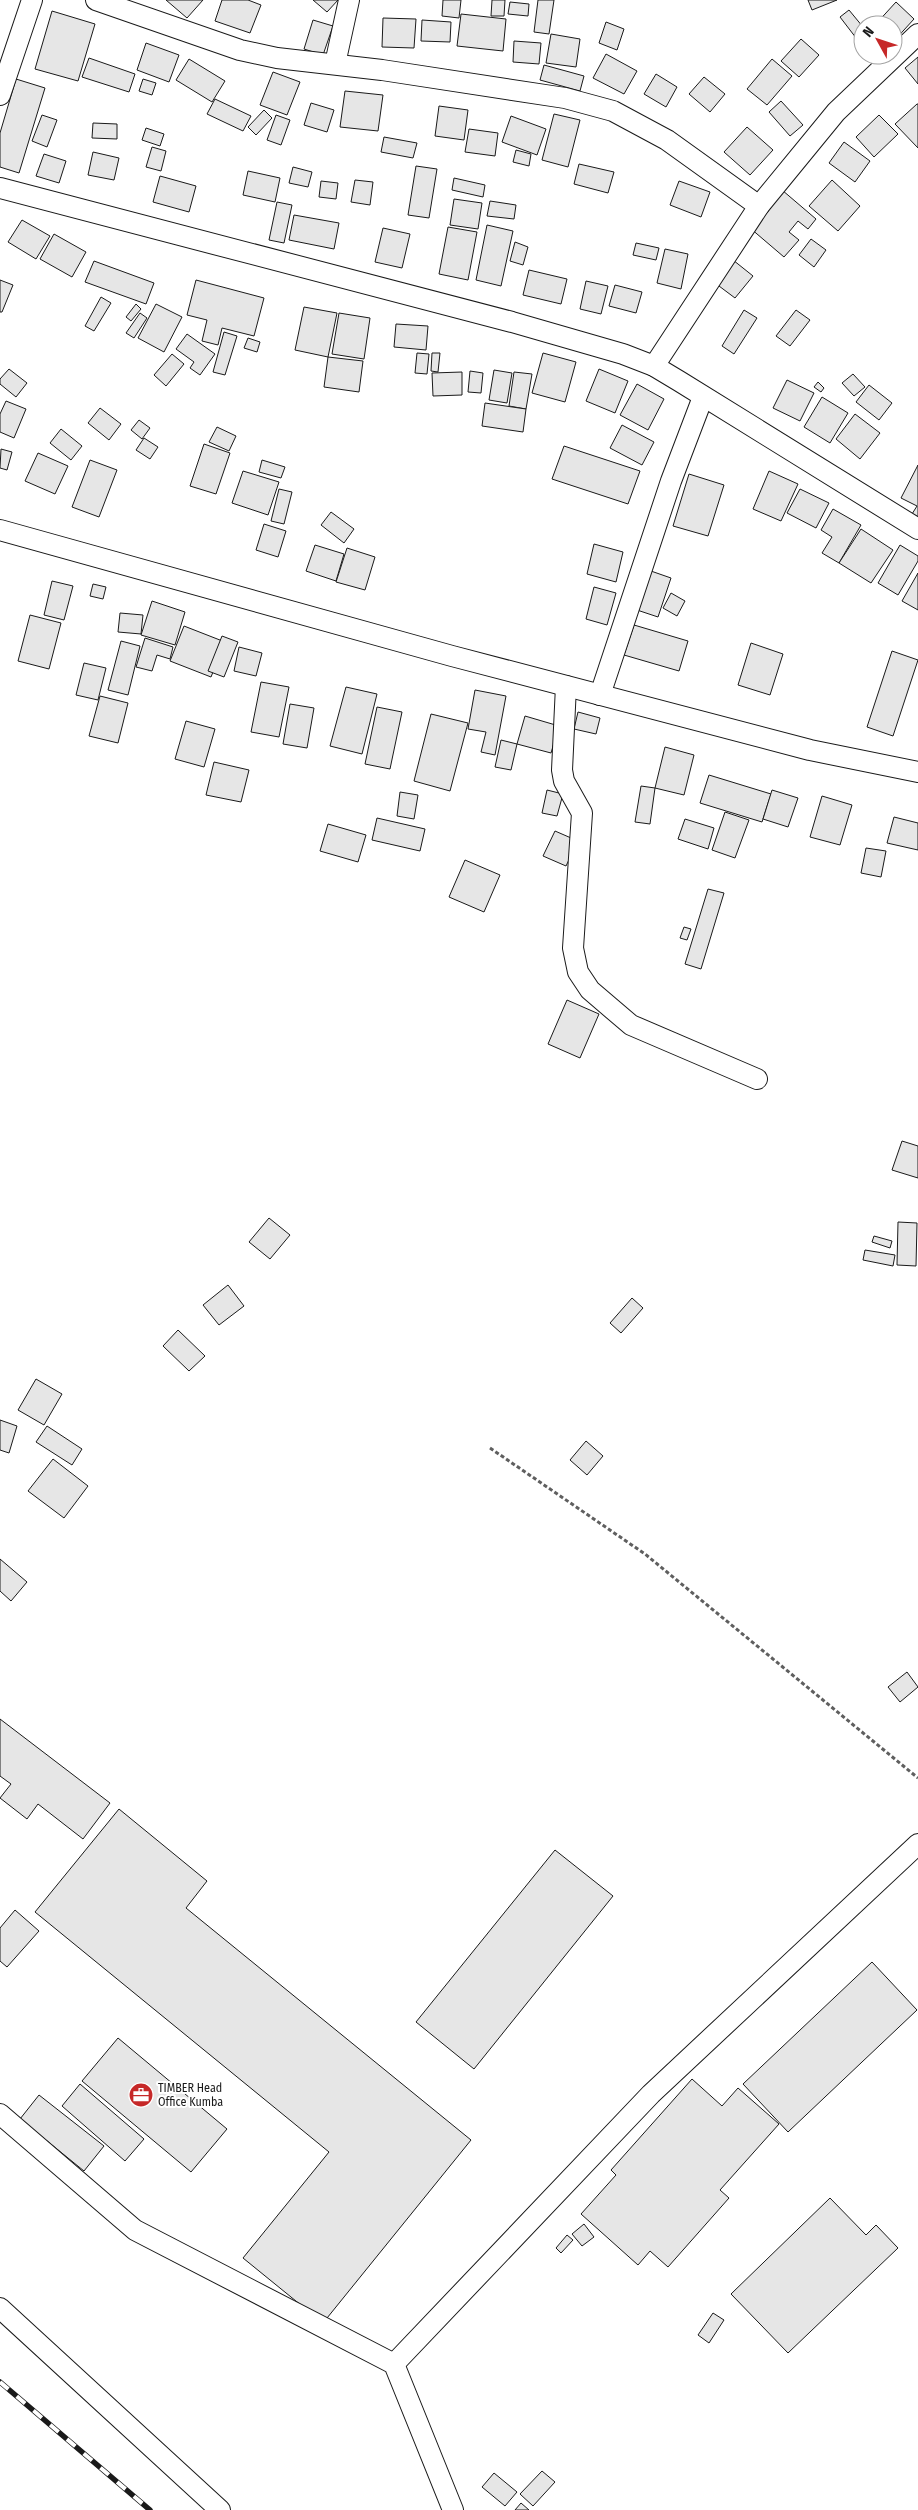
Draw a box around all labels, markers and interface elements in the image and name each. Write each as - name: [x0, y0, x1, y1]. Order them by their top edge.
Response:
- north arrow: [853, 15, 903, 65]
- text: N: [859, 23, 878, 41]
- place label: TIMBER Head Office Kumba: [158, 2081, 223, 2109]
- office icon: TIMBER Head Office Kumba: [128, 2082, 154, 2108]

